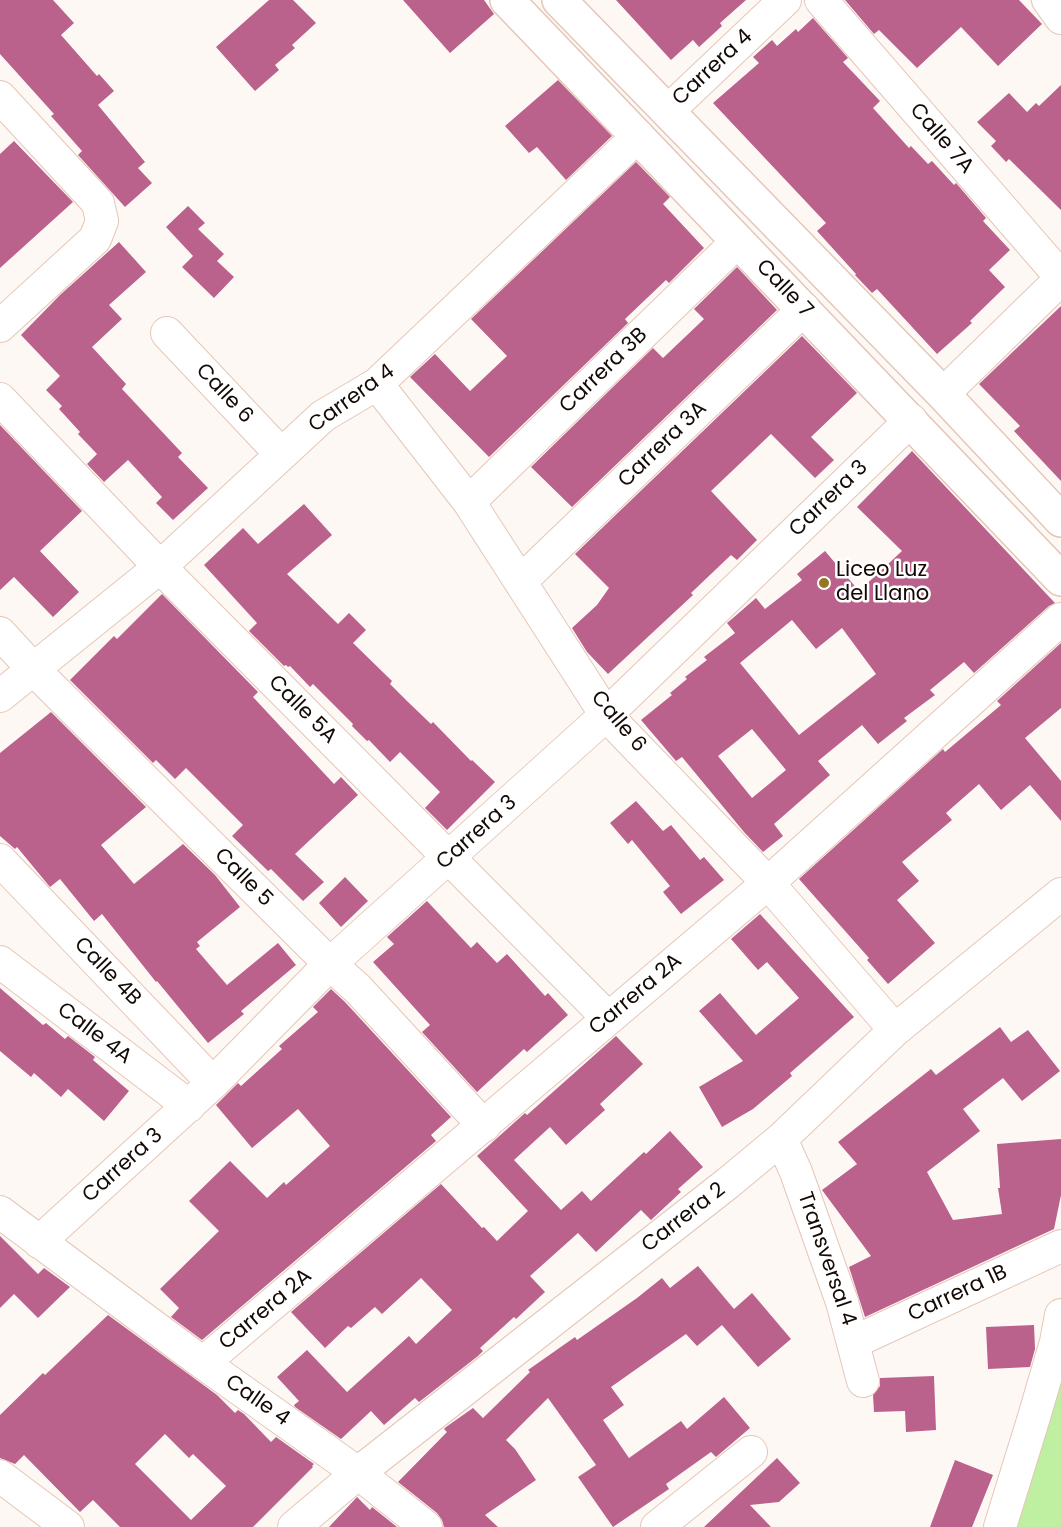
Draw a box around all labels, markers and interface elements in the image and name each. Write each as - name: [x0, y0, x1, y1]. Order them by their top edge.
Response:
- street label: Carrera 4: [668, 25, 758, 111]
- street label: Calle 7A: [904, 99, 978, 179]
- street label: Calle 7: [750, 255, 818, 323]
- street label: Carrera 3B: [555, 323, 653, 419]
- street label: Calle 6: [190, 359, 258, 429]
- street label: Carrera 4: [304, 359, 400, 439]
- street label: Carrera 3A: [614, 397, 712, 493]
- street label: Carrera 3: [785, 456, 873, 542]
- place label: Liceo Luz del Llano: [836, 558, 929, 608]
- marker: Liceo Luz del Llano: [817, 576, 831, 590]
- street label: Calle 5A: [262, 670, 342, 750]
- street label: Calle 6: [585, 686, 651, 758]
- street label: Carrera 3: [432, 790, 522, 876]
- street label: Calle 5: [208, 843, 278, 913]
- street label: Calle 4B: [68, 933, 146, 1011]
- street label: Carrera 2A: [585, 949, 687, 1041]
- street label: Calle 4A: [52, 998, 136, 1070]
- street label: Carrera 3: [78, 1123, 168, 1209]
- street label: Carrera 2: [637, 1178, 731, 1258]
- street label: Transversal 4: [791, 1189, 861, 1329]
- street label: Carrera 1B: [904, 1260, 1012, 1328]
- street label: Carrera 2A: [215, 1264, 317, 1356]
- street label: Calle 4: [220, 1370, 294, 1432]

